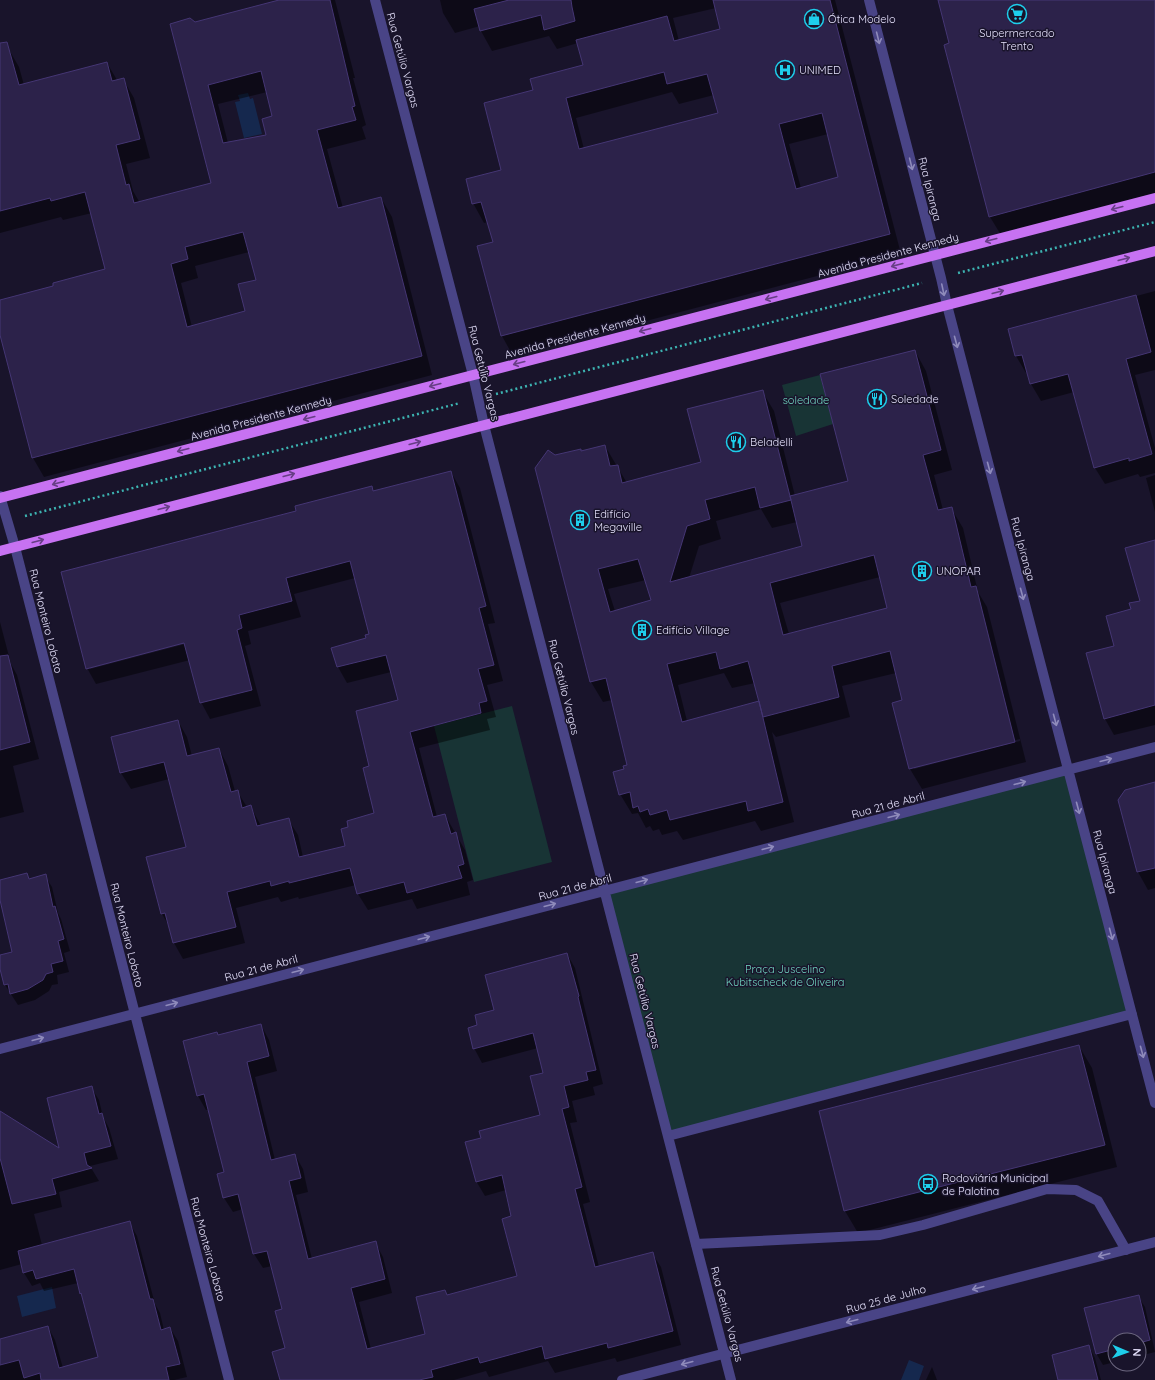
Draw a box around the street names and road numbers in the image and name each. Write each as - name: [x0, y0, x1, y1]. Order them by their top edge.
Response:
- street label: Rua Getúlio Vargas: [384, 11, 422, 109]
- street label: Rua Ipiranga: [915, 155, 945, 223]
- street label: Avenida Presidente Kennedy: [816, 229, 960, 281]
- street label: Avenida Presidente Kennedy: [503, 310, 647, 362]
- street label: Rua Getúlio Vargas: [465, 324, 503, 422]
- street label: Avenida Presidente Kennedy: [189, 392, 333, 444]
- street label: Rua Ipiranga: [1008, 516, 1038, 582]
- street label: Rua Monteiro Lobato: [26, 567, 66, 675]
- street label: Rua Getúlio Vargas: [545, 638, 583, 736]
- street label: Rua 21 de Abril: [850, 789, 926, 821]
- street label: Rua Ipiranga: [1090, 829, 1120, 895]
- street label: Rua 21 de Abril: [537, 871, 613, 903]
- street label: Rua Monteiro Lobato: [107, 881, 147, 989]
- street label: Rua 21 de Abril: [223, 952, 299, 984]
- street label: Rua Getúlio Vargas: [626, 952, 664, 1050]
- street label: Rua Monteiro Lobato: [187, 1195, 229, 1303]
- street label: Rua Getúlio Vargas: [708, 1265, 746, 1363]
- street label: Rua 25 de Julho: [845, 1282, 928, 1316]

